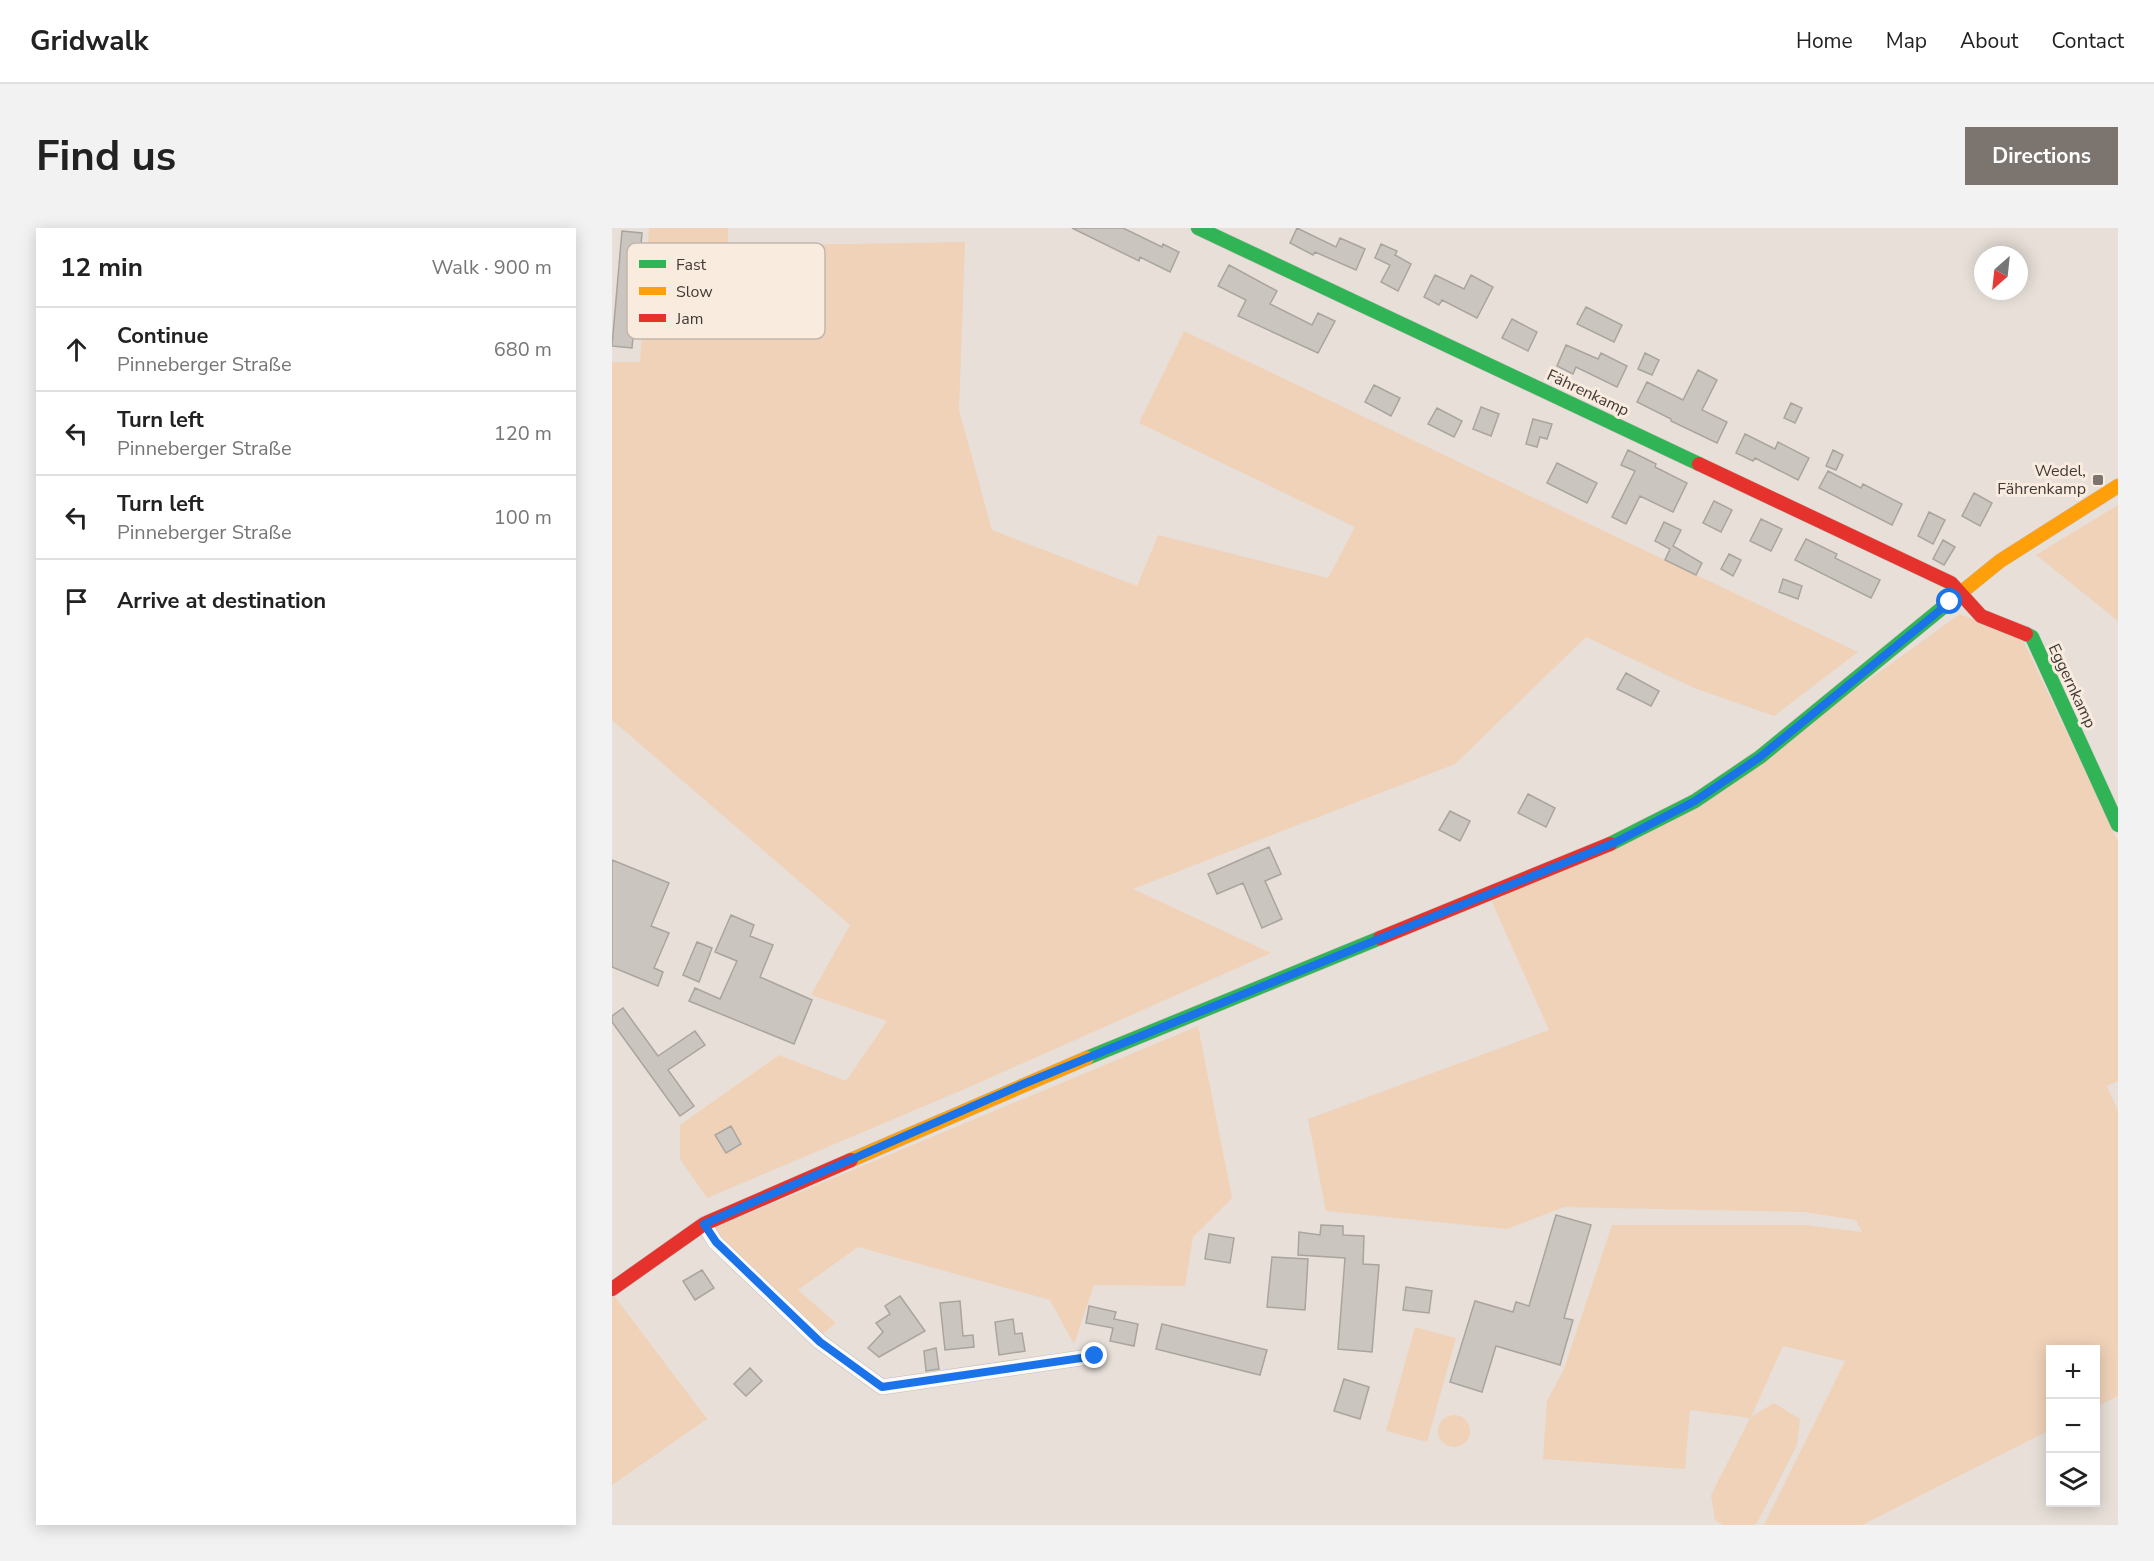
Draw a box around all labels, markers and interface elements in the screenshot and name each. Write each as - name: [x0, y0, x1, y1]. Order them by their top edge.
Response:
- text: Gridwalk: [30, 22, 148, 60]
- text: Home: [1796, 27, 1853, 55]
- text: Map: [1886, 27, 1927, 55]
- text: About: [1960, 27, 2018, 55]
- text: Contact: [2051, 27, 2124, 55]
- button: Directions: [1965, 127, 2118, 185]
- text: Find us: [36, 128, 176, 185]
- legend: [627, 243, 825, 339]
- north arrow: [1974, 246, 2028, 300]
- text: 12 min: [60, 250, 143, 285]
- text: Walk · 900 m: [432, 254, 552, 281]
- text: Fast: [676, 254, 707, 276]
- text: Slow: [676, 281, 713, 303]
- text: Jam: [675, 308, 703, 330]
- text: Continue: [117, 321, 208, 351]
- icon: ahead: [60, 333, 93, 366]
- text: 680 m: [494, 336, 552, 363]
- text: Pinneberger Straße: [117, 351, 292, 378]
- street label: Fährenkamp: [1543, 364, 1633, 422]
- text: Turn left: [117, 405, 204, 435]
- icon: left: [60, 417, 93, 450]
- text: 120 m: [494, 420, 552, 447]
- text: Pinneberger Straße: [117, 435, 292, 462]
- place label: Wedel, Fährenkamp: [1997, 460, 2086, 500]
- marker: Wedel, Fährenkamp: [2091, 473, 2105, 487]
- text: Turn left: [117, 489, 204, 519]
- icon: left: [60, 501, 93, 534]
- text: 100 m: [494, 504, 552, 531]
- text: Pinneberger Straße: [117, 519, 292, 546]
- icon: arrive: [60, 585, 93, 618]
- text: Arrive at destination: [117, 586, 326, 616]
- route start: [1936, 588, 1962, 614]
- street label: Eggernkamp: [2043, 640, 2101, 732]
- route end: [1081, 1342, 1107, 1368]
- map controls: [2046, 1345, 2100, 1507]
- button: +: [2046, 1345, 2100, 1399]
- button: −: [2046, 1399, 2100, 1453]
- button: layers: [2046, 1453, 2100, 1507]

